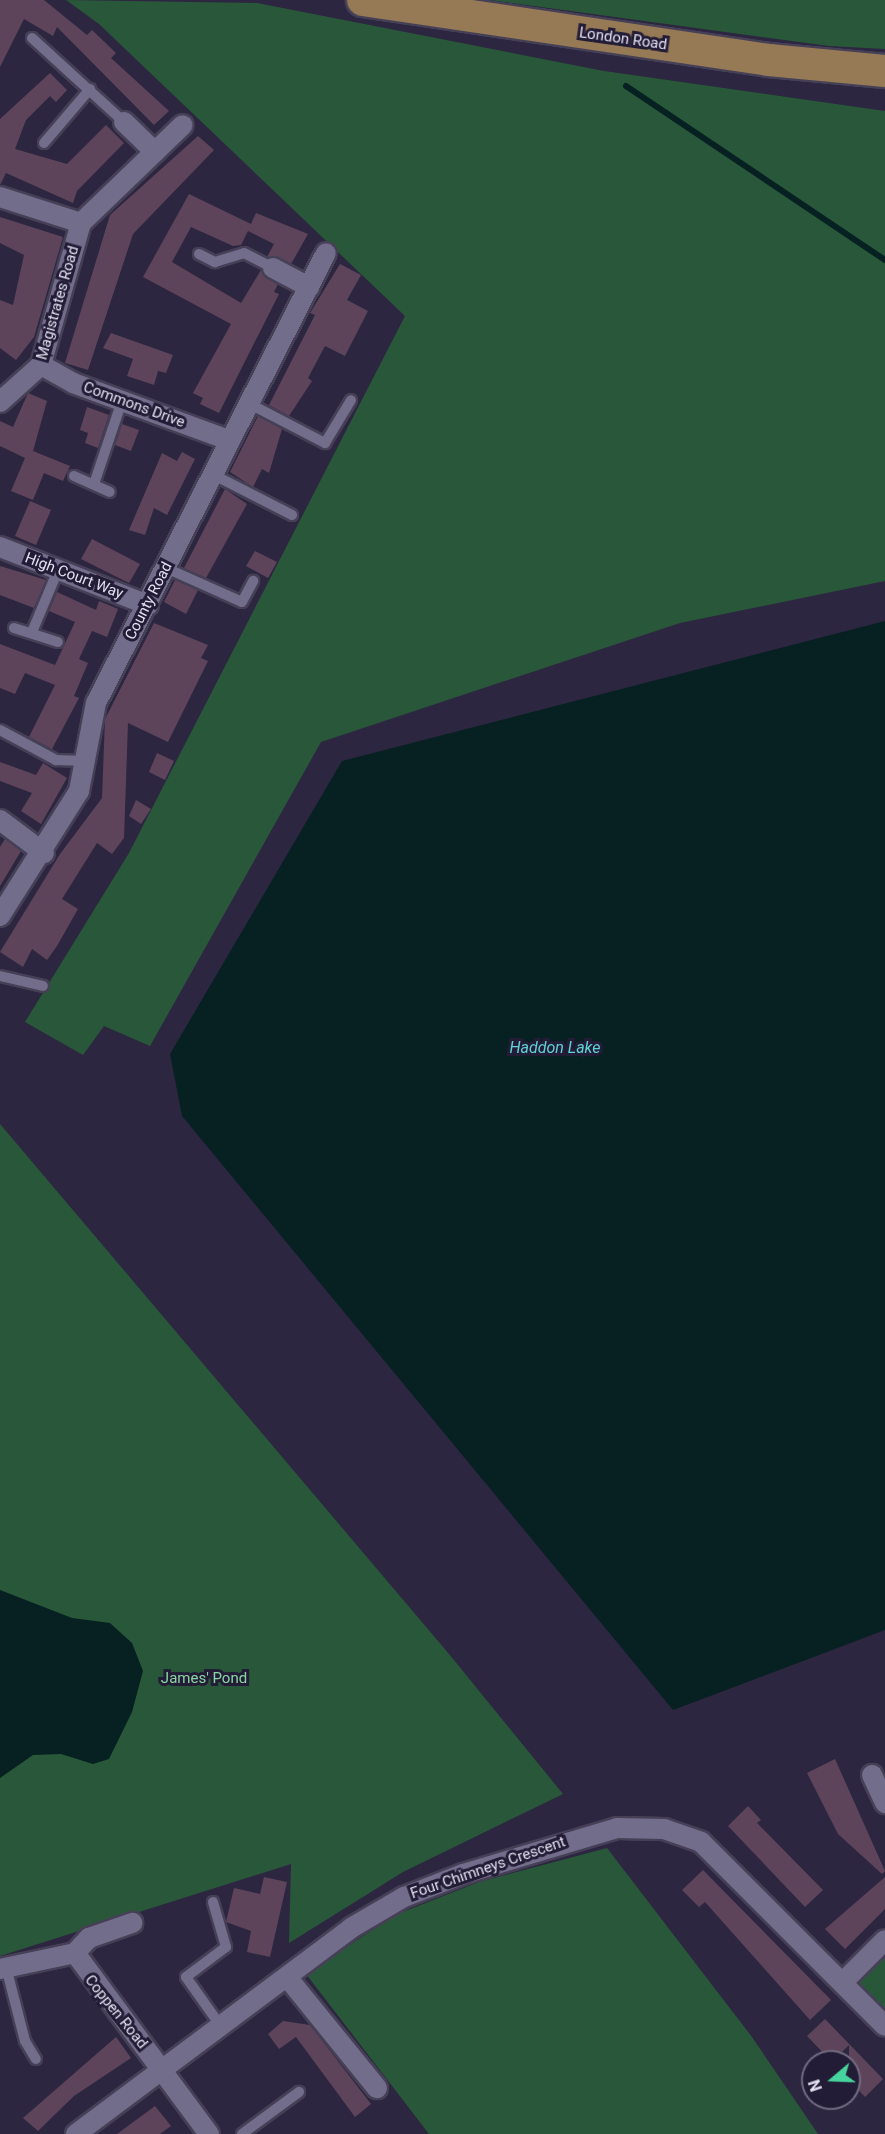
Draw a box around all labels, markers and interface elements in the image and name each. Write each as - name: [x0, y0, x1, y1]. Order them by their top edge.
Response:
- street label: London Road: [578, 24, 668, 54]
- street label: Magistrates Road: [33, 244, 83, 362]
- street label: Commons Drive: [81, 378, 187, 432]
- street label: High Court Way: [22, 549, 126, 603]
- street label: County Road: [122, 559, 176, 643]
- water label: Haddon Lake: [509, 1038, 601, 1058]
- park label: James' Pond: [161, 1670, 247, 1688]
- street label: Four Chimneys Crescent: [408, 1833, 568, 1903]
- street label: Coppen Road: [81, 1972, 151, 2052]
- north arrow: [801, 2050, 861, 2110]
- text: N: [805, 2077, 826, 2094]

